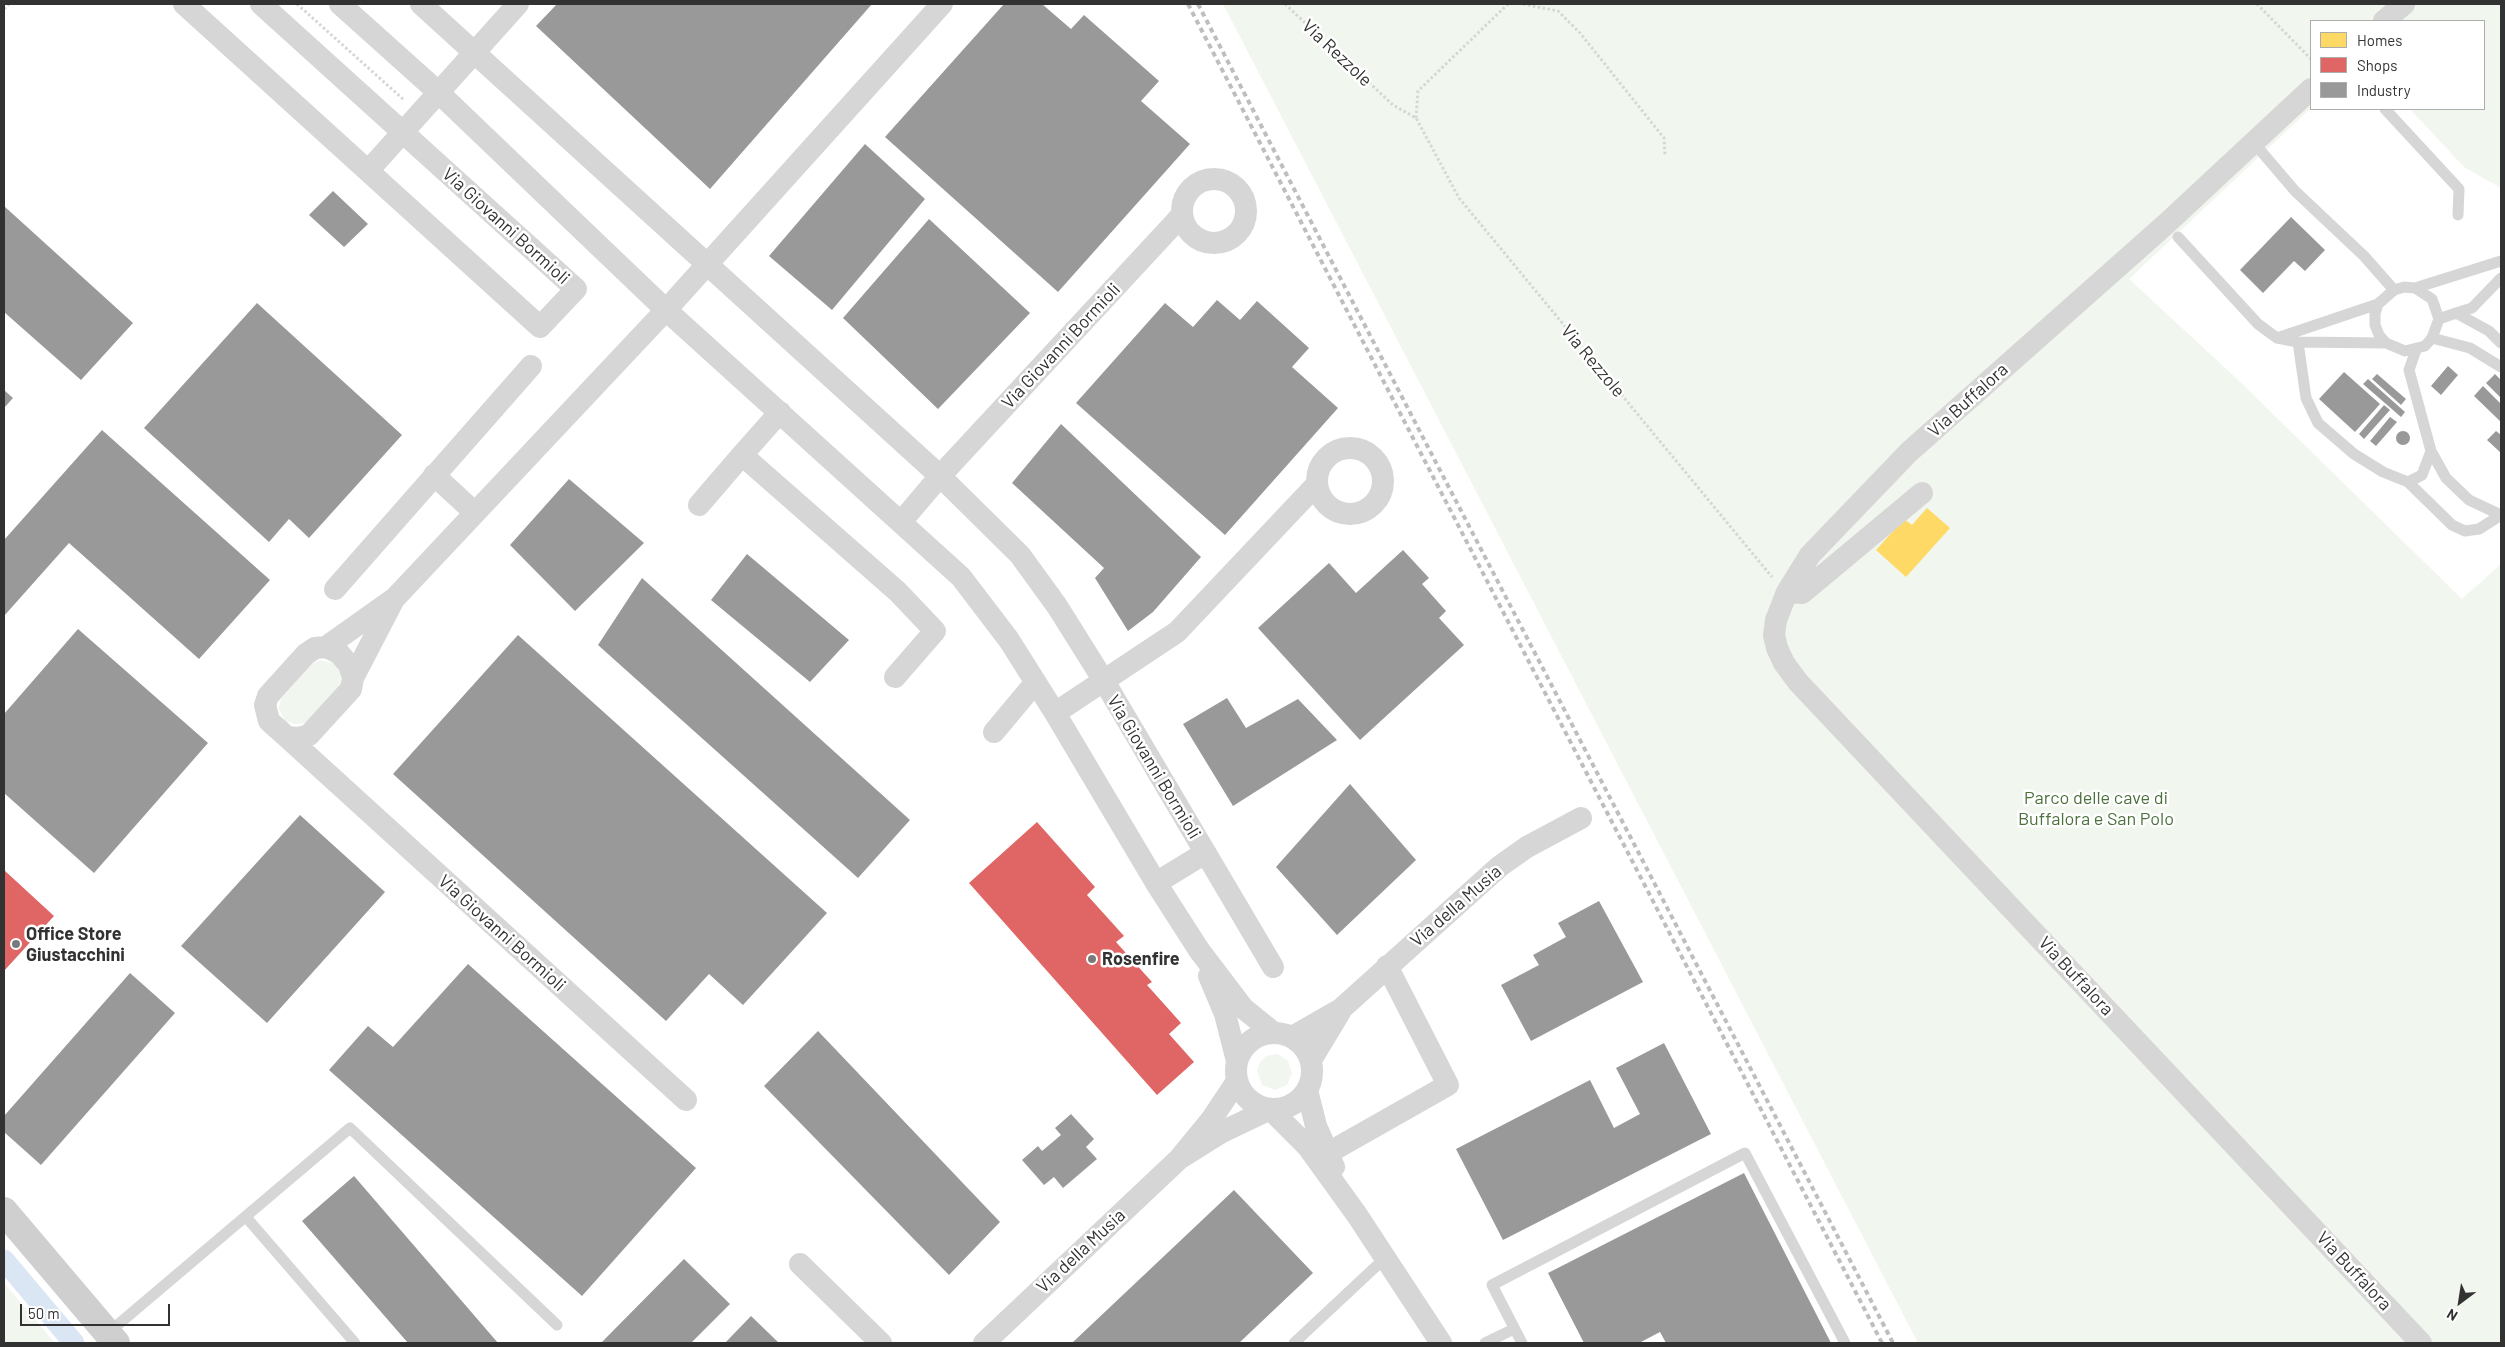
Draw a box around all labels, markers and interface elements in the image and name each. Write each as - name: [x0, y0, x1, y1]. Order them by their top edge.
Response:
- street label: Via Rezzole: [1297, 15, 1377, 91]
- legend: [2310, 20, 2485, 110]
- text: Homes: [2357, 31, 2402, 49]
- text: Shops: [2357, 56, 2397, 74]
- text: Industry: [2357, 81, 2411, 99]
- street label: Via Giovanni Bormioli: [438, 163, 574, 289]
- street label: Via Giovanni Bormioli: [997, 279, 1125, 413]
- street label: Via Rezzole: [1556, 320, 1630, 402]
- street label: Via Buffalora: [1924, 359, 2012, 441]
- street label: Via Giovanni Bormioli: [1103, 691, 1205, 843]
- park label: Parco delle cave di Buffalora e San Polo: [2018, 787, 2174, 830]
- street label: Via della Musia: [1406, 861, 1506, 951]
- street label: Via Giovanni Bormioli: [434, 870, 570, 996]
- place label: Office Store Giustacchini: [26, 923, 125, 966]
- street label: Via Buffalora: [2034, 932, 2118, 1020]
- marker: Office Store Giustacchini: [10, 938, 22, 950]
- place label: Rosenfire: [1102, 948, 1180, 970]
- marker: Rosenfire: [1086, 953, 1098, 965]
- street label: Via della Musia: [1032, 1204, 1130, 1298]
- street label: Via Buffalora: [2312, 1227, 2396, 1315]
- north arrow: [2435, 1277, 2485, 1327]
- scale bar: [22, 1294, 172, 1326]
- text: 50 m: [28, 1304, 60, 1322]
- text: N: [2444, 1306, 2460, 1325]

